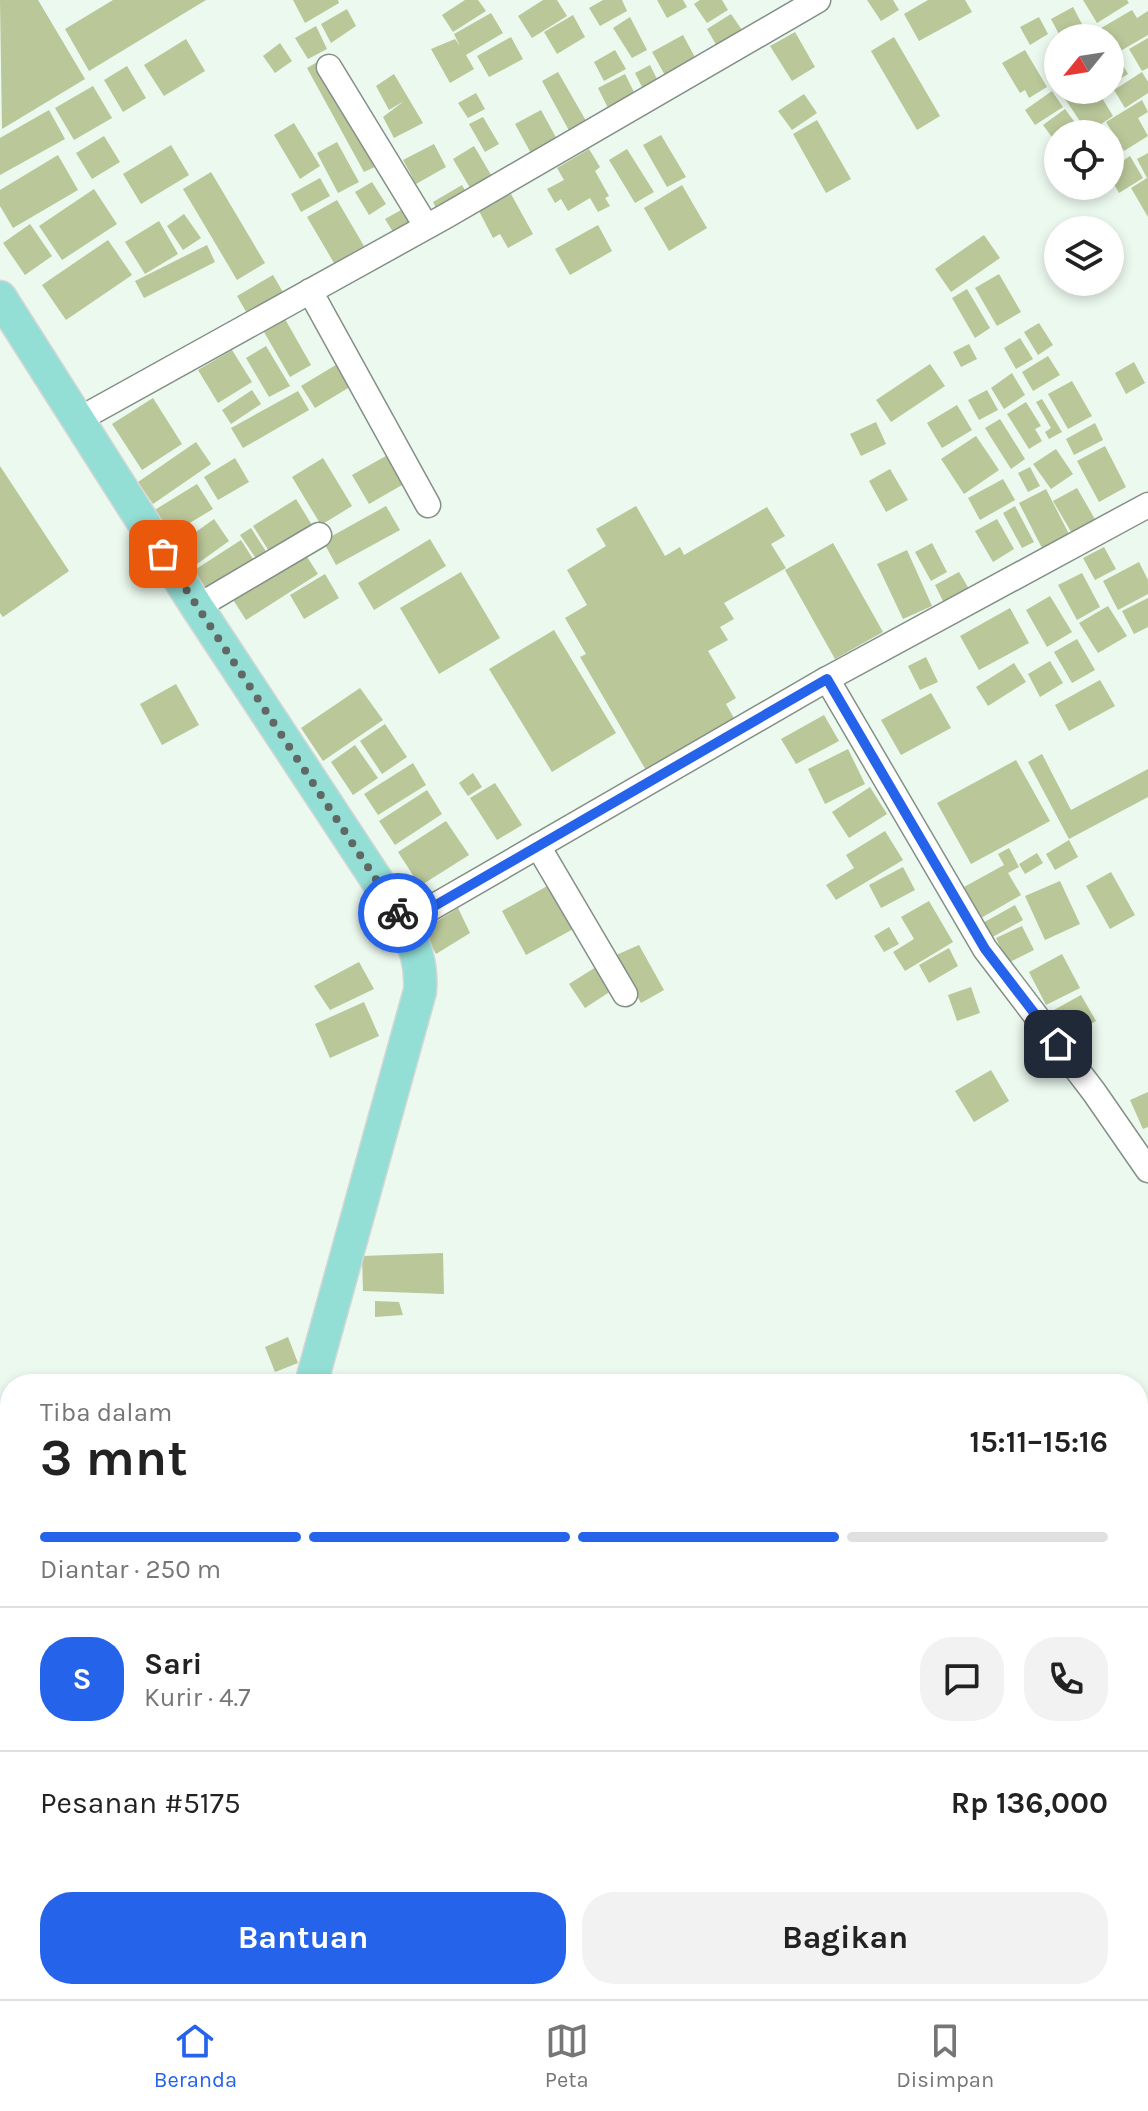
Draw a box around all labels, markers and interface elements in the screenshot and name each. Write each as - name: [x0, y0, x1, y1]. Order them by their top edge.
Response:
- north arrow: [1044, 24, 1124, 104]
- map controls: [1044, 24, 1124, 296]
- button: locate: [1044, 120, 1124, 200]
- button: layers: [1044, 216, 1124, 296]
- pin: [129, 520, 197, 588]
- icon: bag: [141, 532, 185, 576]
- courier: [358, 873, 438, 953]
- icon: bike: [376, 891, 420, 935]
- pin: [1024, 1010, 1092, 1078]
- icon: home: [1036, 1022, 1080, 1066]
- text: Tiba dalam: [40, 1397, 172, 1428]
- text: 15:11–15:16: [969, 1424, 1108, 1460]
- text: 3 mnt: [40, 1427, 188, 1488]
- text: Diantar · 250 m: [40, 1554, 221, 1585]
- button: chat: [920, 1637, 1004, 1721]
- button: phone: [1024, 1637, 1108, 1721]
- text: Sari: [144, 1646, 202, 1682]
- text: S: [72, 1661, 92, 1697]
- text: Kurir · 4.7: [144, 1682, 250, 1713]
- text: Pesanan #5175: [40, 1785, 241, 1821]
- text: Rp 136,000: [951, 1785, 1108, 1821]
- button: Bantuan: [40, 1892, 566, 1984]
- button: Bagikan: [582, 1892, 1108, 1984]
- tab: Beranda: [154, 2019, 237, 2093]
- tab: Peta: [545, 2019, 589, 2093]
- tab: Disimpan: [896, 2019, 994, 2093]

